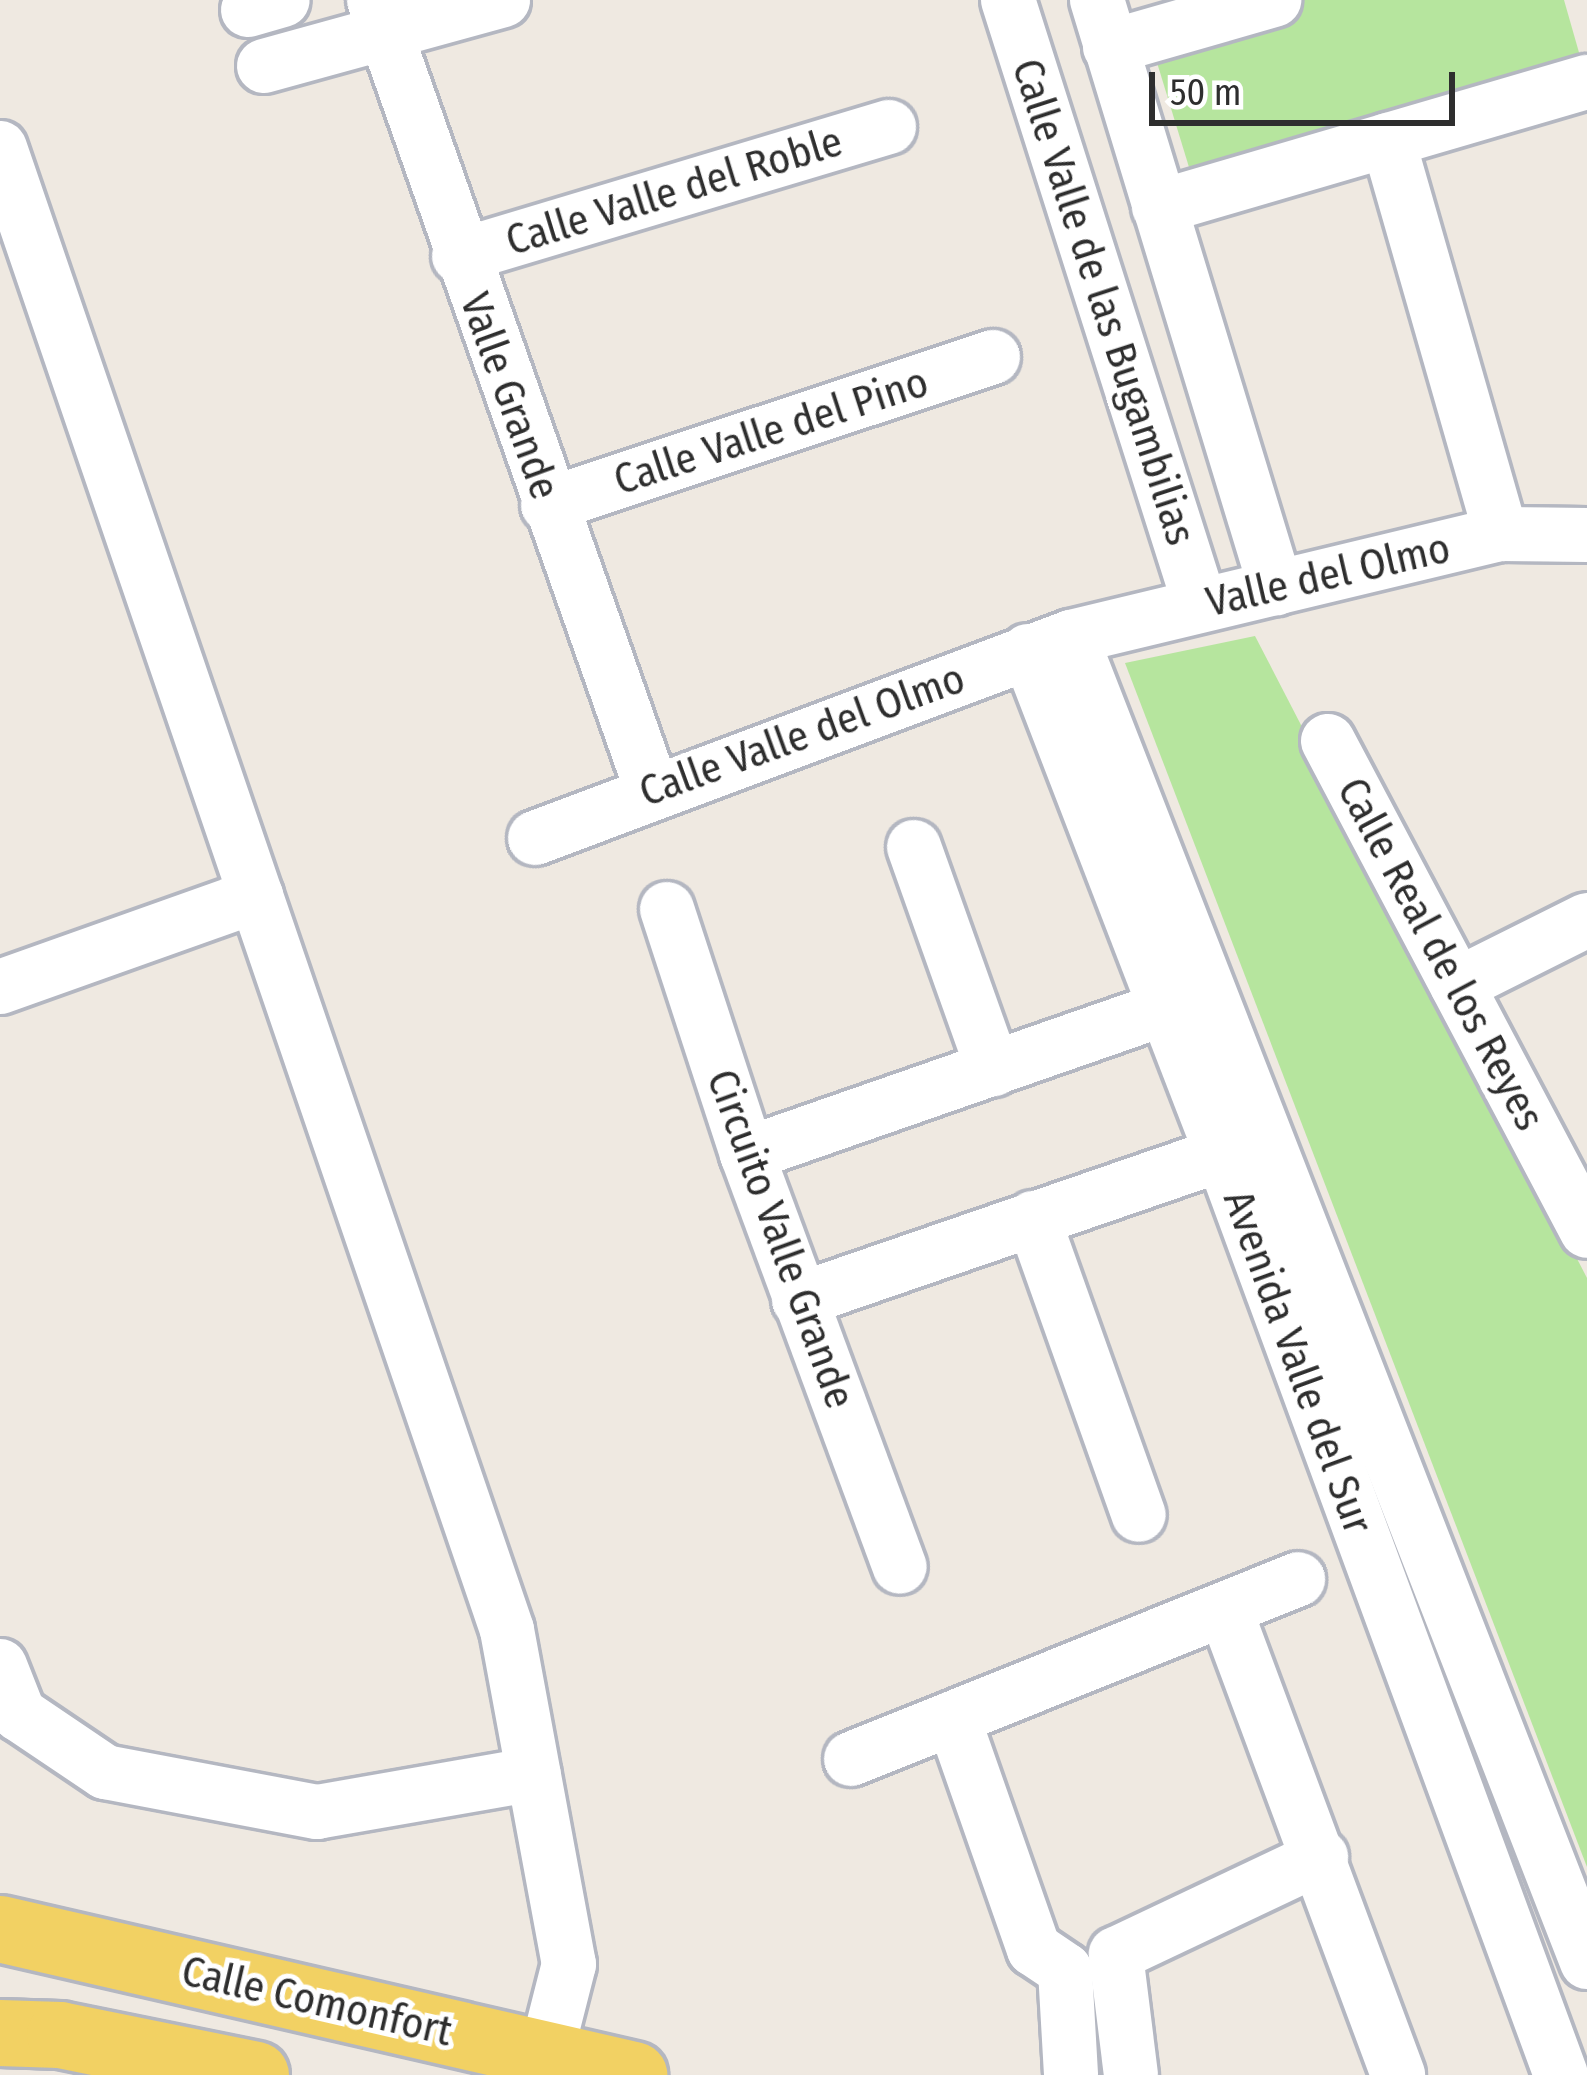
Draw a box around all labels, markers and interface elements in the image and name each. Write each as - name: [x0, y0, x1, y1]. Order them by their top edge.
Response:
- scale bar: [1155, 48, 1461, 122]
- street label: Calle Valle de las Bugambilias: [1002, 53, 1206, 551]
- text: 50 m: [1170, 71, 1241, 115]
- street label: Calle Valle del Roble: [500, 116, 848, 266]
- street label: Valle Grande: [449, 286, 571, 506]
- street label: Calle Valle del Pino: [608, 356, 934, 506]
- street label: Valle del Olmo: [1201, 522, 1455, 628]
- street label: Calle Valle del Olmo: [633, 653, 971, 817]
- street label: Calle Real de los Reyes: [1327, 769, 1555, 1139]
- street label: Circuito Valle Grande: [696, 1063, 866, 1415]
- street label: Avenida Valle del Sur: [1213, 1184, 1383, 1540]
- street label: Calle Comonfort: [177, 1945, 457, 2057]

